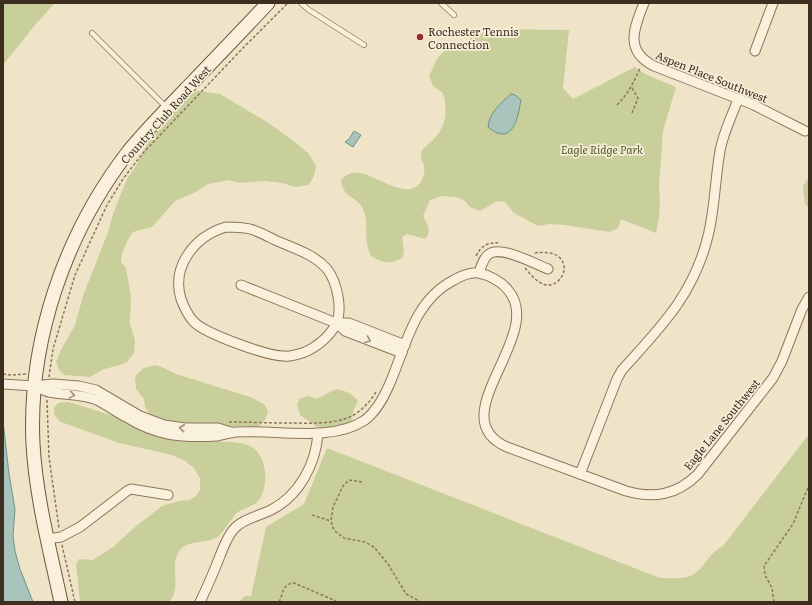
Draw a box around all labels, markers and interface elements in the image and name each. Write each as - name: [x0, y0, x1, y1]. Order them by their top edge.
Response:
- place label: Rochester Tennis Connection: [428, 23, 519, 52]
- marker: Rochester Tennis Connection: [415, 32, 425, 42]
- street label: Aspen Place Southwest: [654, 46, 771, 106]
- street label: Country Club Road West: [116, 61, 214, 167]
- park label: Eagle Ridge Park: [561, 141, 643, 157]
- one-way arrow: [365, 335, 372, 343]
- street label: Eagle Lane Southwest: [679, 374, 763, 473]
- one-way arrow: [69, 390, 75, 399]
- one-way arrow: [179, 424, 185, 433]

